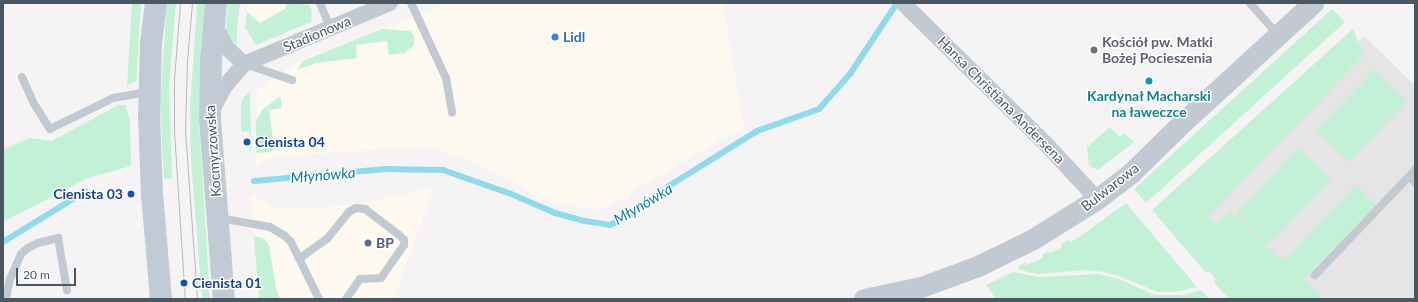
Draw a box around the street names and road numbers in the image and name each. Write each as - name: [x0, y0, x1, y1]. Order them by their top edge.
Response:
- street label: Stadionowa: [281, 12, 353, 56]
- street label: Hansa Christiana Andersena: [934, 33, 1068, 167]
- street label: Kocmyrzowska: [201, 104, 225, 198]
- street label: Bulwarowa: [1078, 159, 1142, 215]

